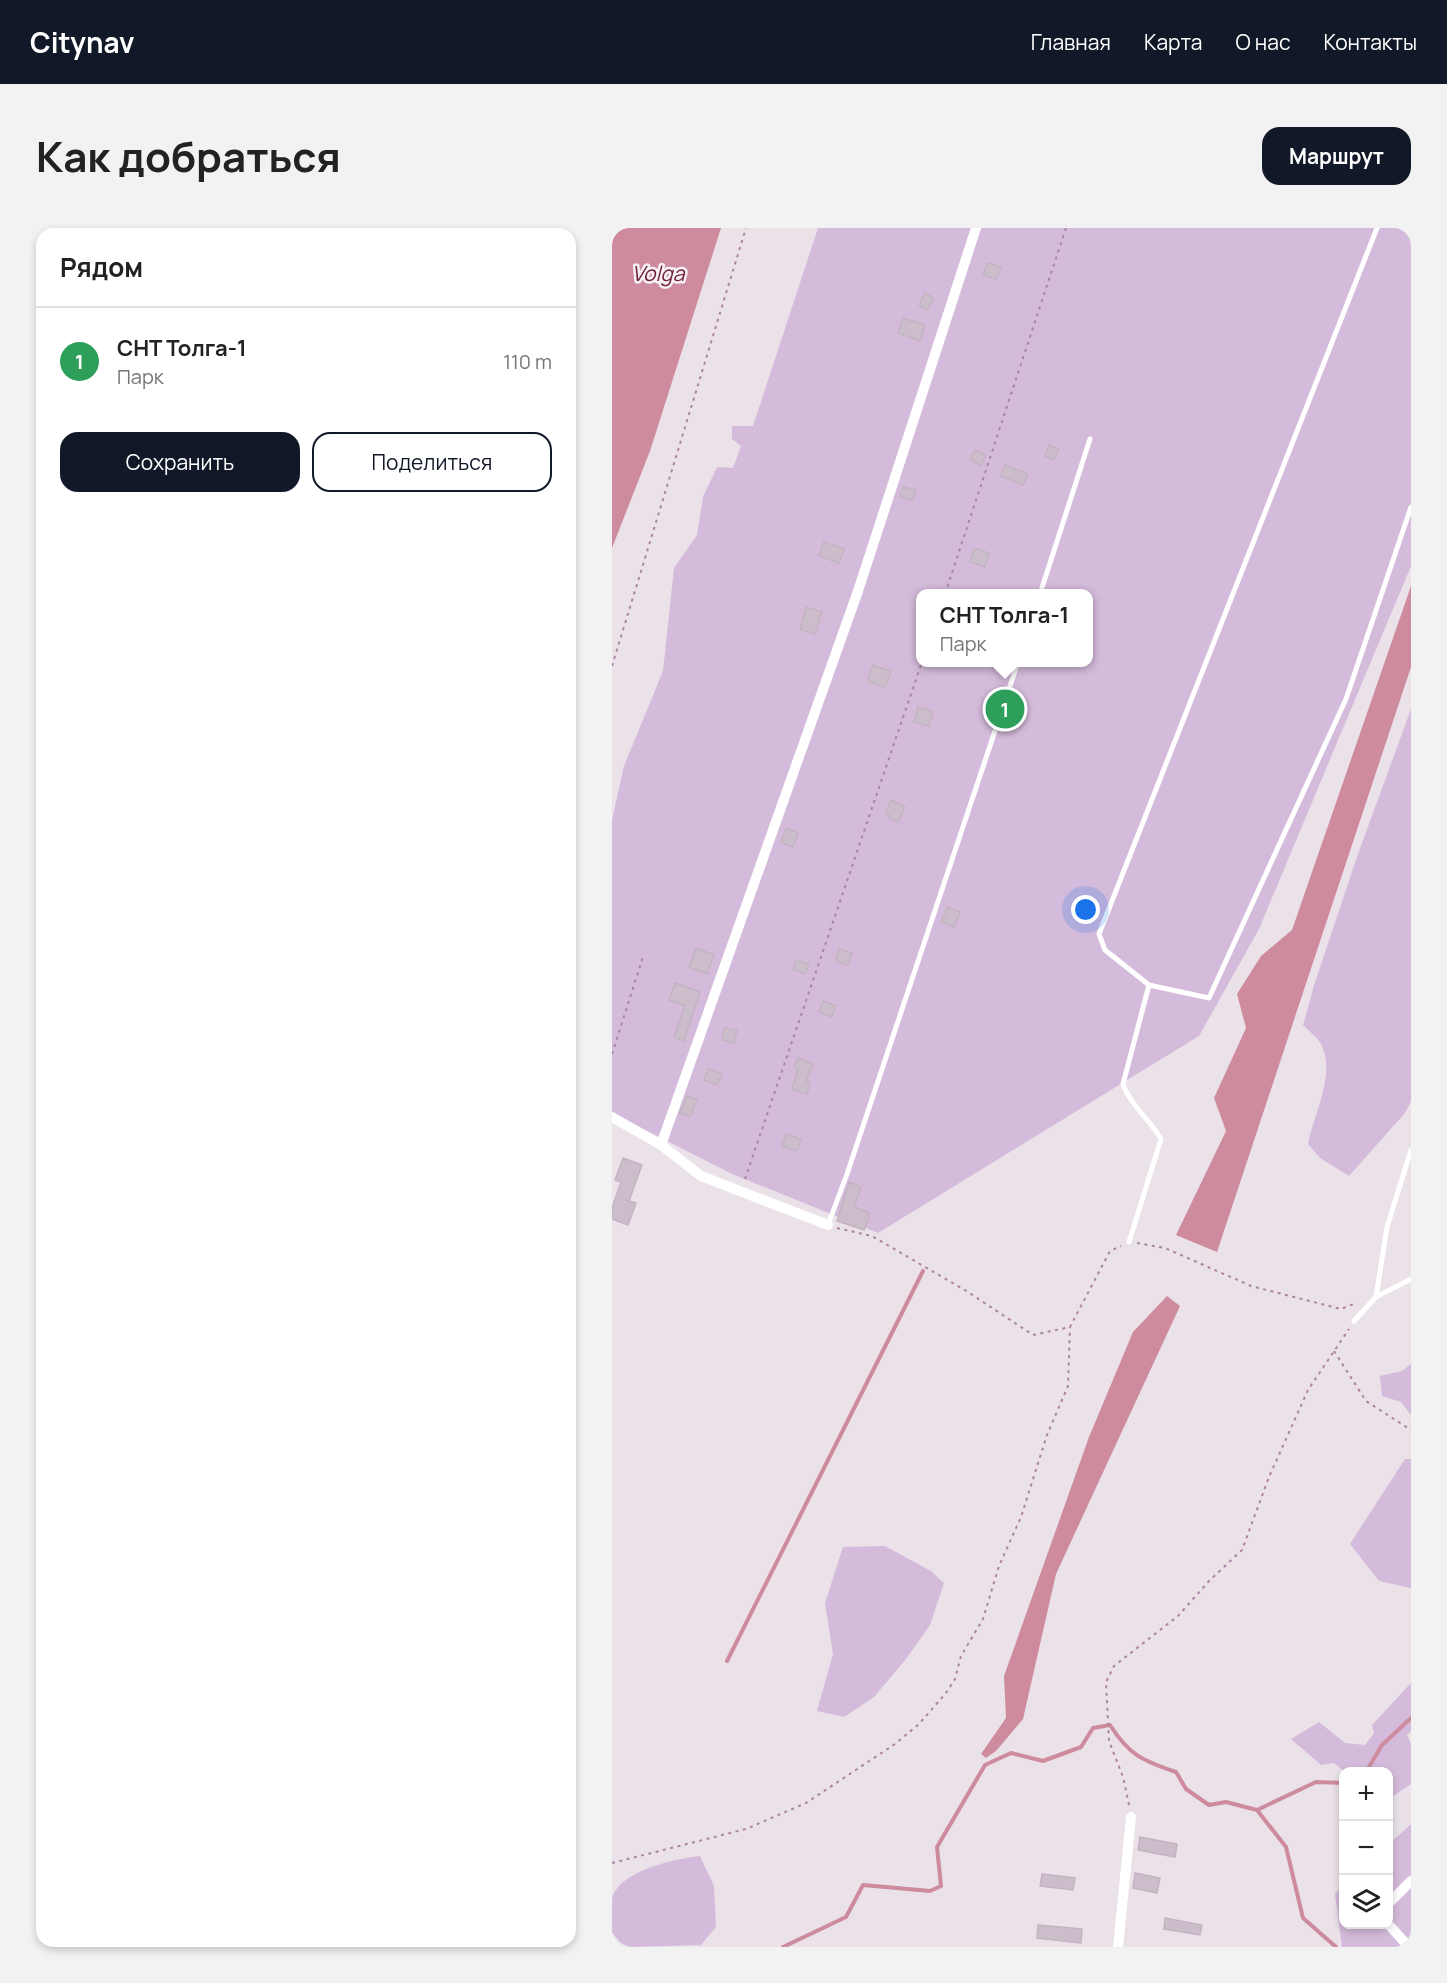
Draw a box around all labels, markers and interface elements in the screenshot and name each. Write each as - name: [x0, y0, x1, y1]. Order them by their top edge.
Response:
- text: Citynav: [30, 23, 134, 61]
- text: Главная: [1031, 28, 1111, 56]
- text: Карта: [1144, 28, 1202, 56]
- text: О нас: [1235, 28, 1291, 56]
- text: Контакты: [1324, 28, 1417, 56]
- text: Как добраться: [36, 127, 341, 185]
- button: Маршрут: [1262, 127, 1411, 185]
- text: Рядом: [60, 249, 143, 285]
- water label: Volga: [632, 259, 686, 287]
- text: СНТ Толга-1: [117, 333, 247, 363]
- text: 1: [75, 348, 84, 375]
- text: 110 m: [503, 348, 552, 375]
- text: Парк: [117, 363, 164, 390]
- button: Сохранить: [60, 432, 300, 492]
- button: Поделиться: [312, 432, 552, 492]
- popup: [916, 589, 1093, 667]
- text: СНТ Толга-1: [940, 600, 1069, 630]
- text: Парк: [940, 630, 986, 657]
- pin: 1: [986, 686, 1024, 732]
- your location: [1071, 895, 1100, 924]
- map controls: [1339, 1767, 1393, 1929]
- button: +: [1339, 1767, 1393, 1821]
- button: −: [1339, 1821, 1393, 1875]
- button: layers: [1339, 1875, 1393, 1929]

